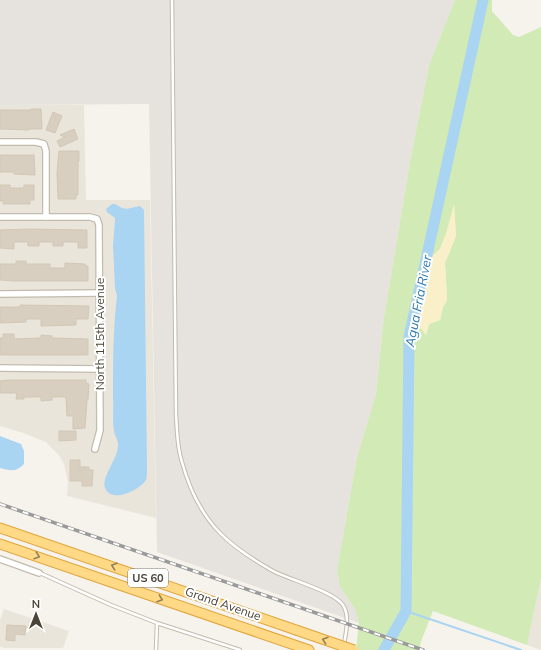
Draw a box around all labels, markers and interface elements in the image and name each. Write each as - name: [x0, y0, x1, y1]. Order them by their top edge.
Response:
- water label: Agua Fria River: [401, 253, 435, 349]
- street label: North 115th Avenue: [92, 278, 107, 390]
- one-way arrow: [33, 552, 40, 560]
- one-way arrow: [111, 563, 118, 571]
- road number: US 60: [128, 569, 168, 587]
- street label: Grand Avenue: [183, 584, 263, 624]
- north arrow: [16, 594, 56, 634]
- one-way arrow: [156, 594, 163, 602]
- text: N: [32, 597, 40, 611]
- one-way arrow: [322, 636, 329, 645]

